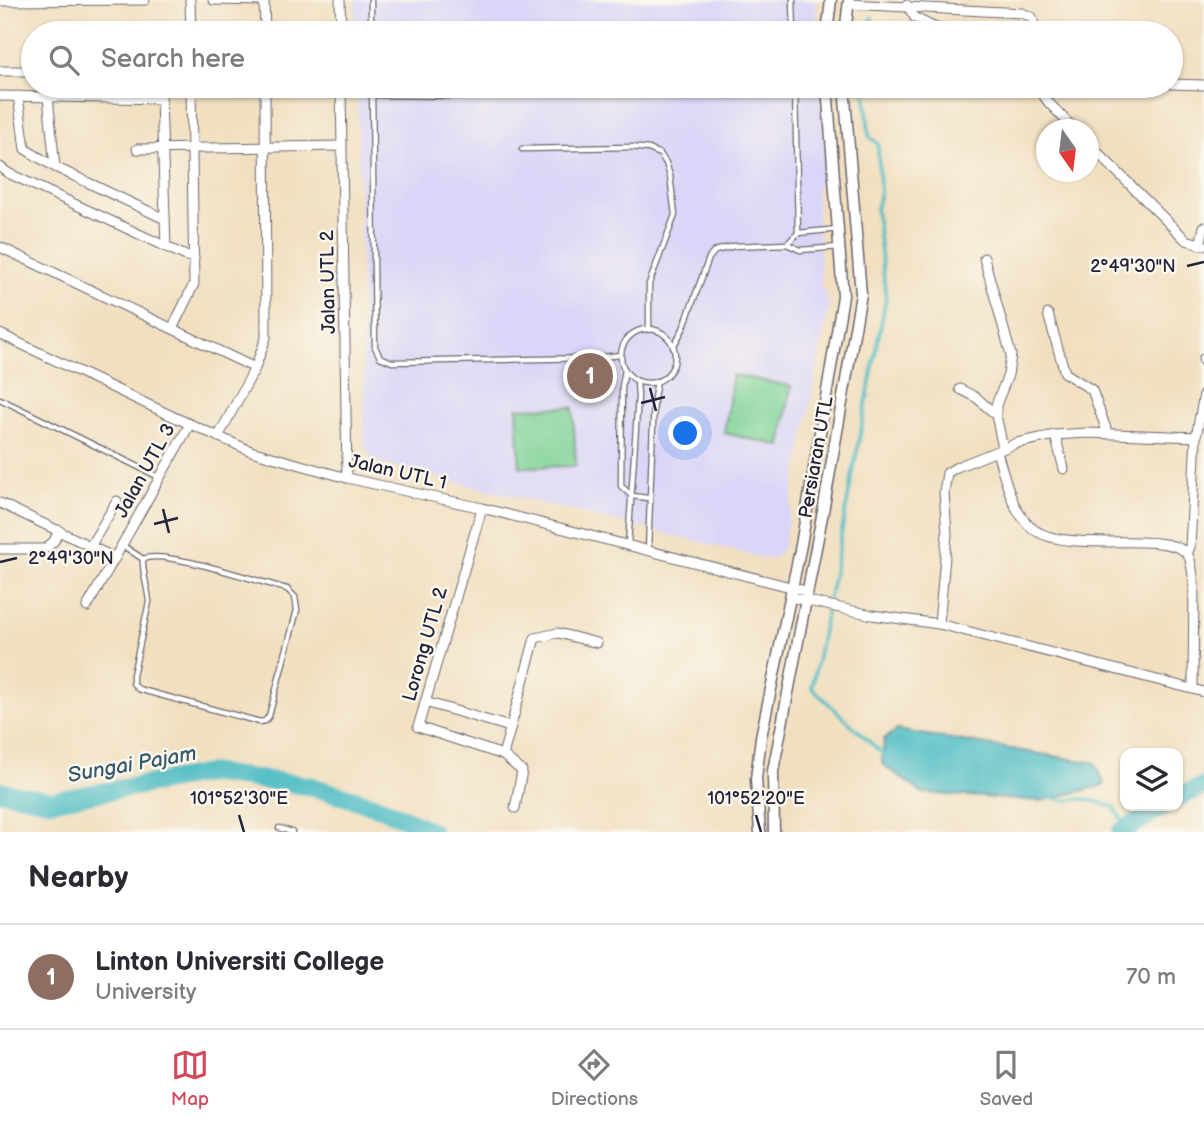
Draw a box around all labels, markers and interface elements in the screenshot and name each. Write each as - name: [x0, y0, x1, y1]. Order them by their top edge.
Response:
- search box: [21, 21, 1183, 98]
- icon: search: [45, 41, 83, 79]
- text: Search here: [101, 44, 245, 75]
- north arrow: [1036, 119, 1099, 182]
- street label: Jalan UTL 2: [316, 229, 341, 334]
- text: 2°49'30"N: [1090, 256, 1176, 277]
- pin: 1: [567, 350, 613, 402]
- street label: Persiaran UTL: [794, 395, 839, 520]
- your location: [668, 416, 702, 450]
- street label: Jalan UTL 3: [110, 420, 181, 522]
- street label: Jalan UTL 1: [346, 450, 449, 495]
- text: 2°49'30"N: [28, 548, 114, 569]
- street label: Lorong UTL 2: [398, 584, 453, 704]
- water label: Sungai Pajam: [66, 741, 198, 788]
- map controls: [1120, 748, 1183, 811]
- button: layers: [1120, 748, 1183, 811]
- text: 101°52'30"E: [190, 788, 288, 809]
- text: 101°52'20"E: [707, 788, 805, 809]
- text: Nearby: [28, 860, 128, 896]
- text: Linton Universiti College: [95, 947, 384, 978]
- text: 1: [46, 963, 56, 991]
- text: 70 m: [1126, 963, 1176, 991]
- text: University: [95, 978, 196, 1006]
- tab: Map: [171, 1046, 209, 1111]
- tab: Directions: [551, 1046, 638, 1111]
- tab: Saved: [980, 1046, 1033, 1111]

